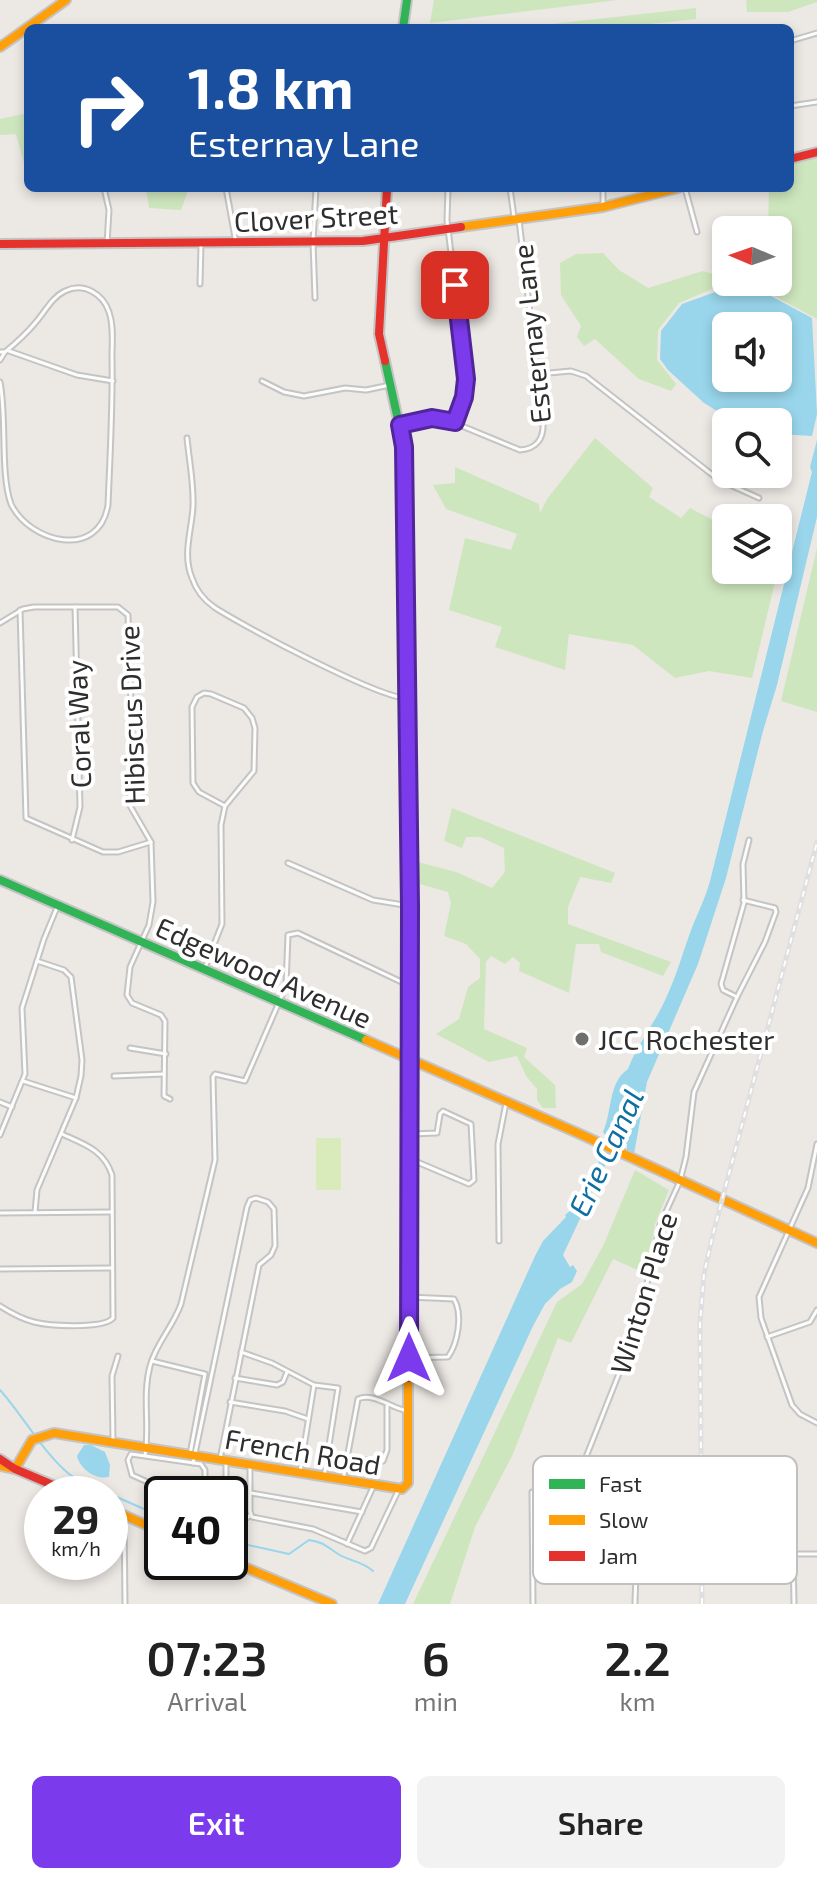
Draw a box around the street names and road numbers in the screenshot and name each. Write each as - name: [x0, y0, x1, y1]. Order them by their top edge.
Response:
- street label: Clover Street: [233, 196, 399, 238]
- street label: Esternay Lane: [505, 243, 557, 425]
- street label: Hibiscus Drive: [111, 625, 151, 805]
- street label: Coral Way: [59, 659, 97, 789]
- street label: Edgewood Avenue: [151, 909, 377, 1035]
- street label: Winton Place: [602, 1208, 684, 1378]
- street label: French Road: [223, 1421, 383, 1481]

